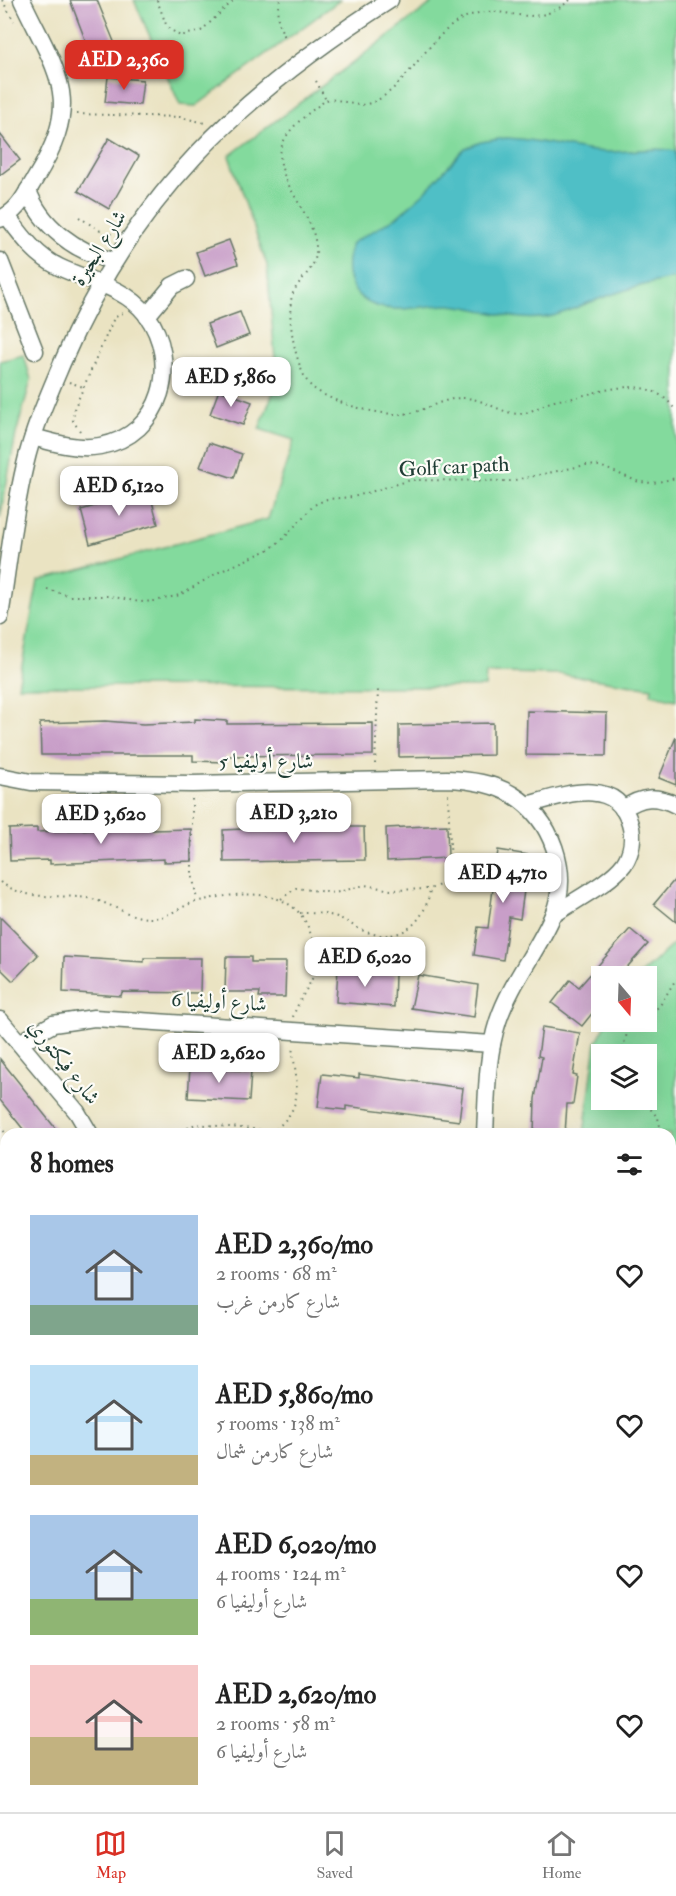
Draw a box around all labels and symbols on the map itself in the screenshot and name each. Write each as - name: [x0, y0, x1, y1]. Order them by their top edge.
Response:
- pin: AED 2,360: [55, 40, 193, 91]
- street label: شارع البحيرة: [65, 205, 136, 293]
- pin: AED 5,860: [162, 357, 300, 408]
- street label: Golf car path: [398, 451, 510, 483]
- pin: AED 6,120: [50, 466, 188, 517]
- street label: شارع أوليفيا 5: [219, 746, 313, 779]
- pin: AED 3,210: [225, 793, 363, 844]
- pin: AED 3,620: [32, 794, 170, 845]
- pin: AED 4,710: [434, 853, 572, 904]
- pin: AED 6,020: [296, 937, 434, 988]
- north arrow: [591, 966, 657, 1032]
- street label: شارع أوليفيا 6: [170, 984, 268, 1022]
- street label: شارع فيكتوري: [19, 1014, 106, 1113]
- pin: AED 2,620: [150, 1033, 288, 1084]

